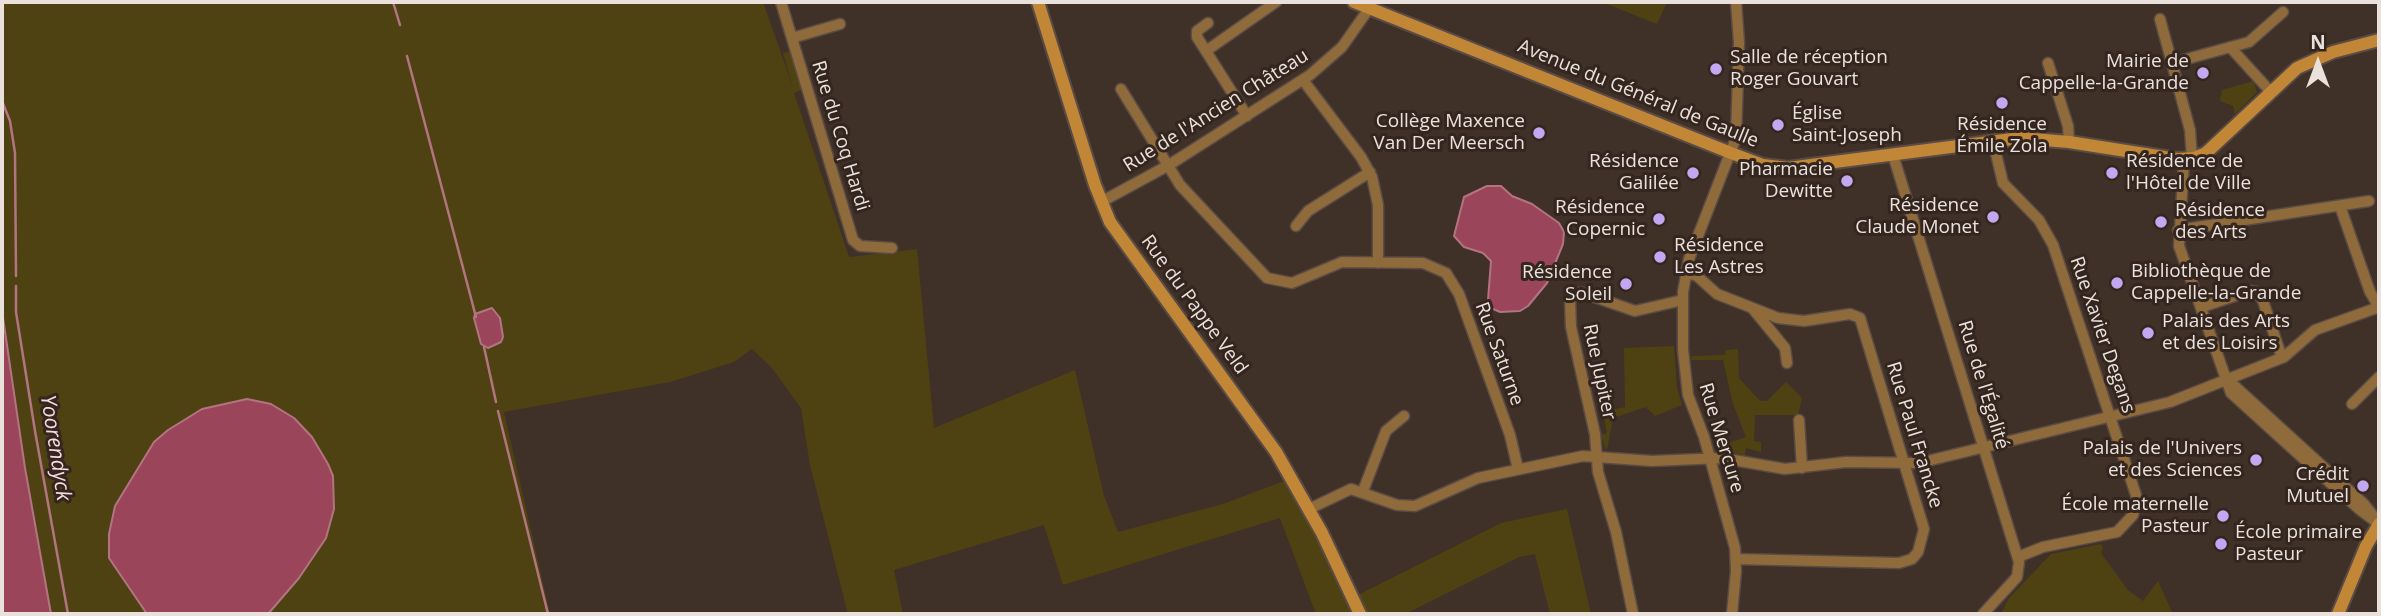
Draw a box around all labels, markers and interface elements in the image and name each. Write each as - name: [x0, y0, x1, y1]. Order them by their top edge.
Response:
- north arrow: [2283, 28, 2353, 98]
- text: N: [2310, 29, 2326, 55]
- street label: Avenue du Général de Gaulle: [1514, 35, 1762, 153]
- street label: Rue de l'Ancien Château: [1119, 45, 1313, 177]
- place label: Salle de réception Roger Gouvart: [1730, 47, 1888, 91]
- place label: Mairie de Cappelle-la-Grande: [2019, 51, 2189, 95]
- street label: Rue du Coq Hardi: [806, 58, 874, 214]
- marker: Salle de réception Roger Gouvart: [1708, 61, 1724, 77]
- marker: Mairie de Cappelle-la-Grande: [2195, 65, 2211, 81]
- marker: Résidence Émile Zola: [1994, 95, 2010, 111]
- place label: Église Saint-Joseph: [1792, 103, 1902, 147]
- place label: Collège Maxence Van Der Meersch: [1373, 111, 1525, 155]
- place label: Résidence Émile Zola: [1956, 114, 2048, 158]
- marker: Église Saint-Joseph: [1770, 117, 1786, 133]
- marker: Collège Maxence Van Der Meersch: [1531, 125, 1547, 141]
- place label: Résidence Galilée: [1589, 151, 1679, 195]
- place label: Résidence de l'Hôtel de Ville: [2126, 151, 2251, 195]
- place label: Pharmacie Dewitte: [1739, 159, 1833, 203]
- marker: Résidence Galilée: [1685, 165, 1701, 181]
- marker: Résidence de l'Hôtel de Ville: [2104, 165, 2120, 181]
- marker: Pharmacie Dewitte: [1839, 173, 1855, 189]
- place label: Résidence Claude Monet: [1855, 195, 1979, 239]
- place label: Résidence Copernic: [1555, 197, 1645, 241]
- place label: Résidence des Arts: [2175, 200, 2265, 244]
- marker: Résidence Claude Monet: [1985, 209, 2001, 225]
- marker: Résidence Copernic: [1651, 211, 1667, 227]
- marker: Résidence des Arts: [2153, 214, 2169, 230]
- street label: Rue du Pappe Veld: [1136, 231, 1252, 379]
- place label: Résidence Les Astres: [1674, 235, 1764, 279]
- marker: Résidence Les Astres: [1652, 249, 1668, 265]
- street label: Rue Xavier Degans: [2064, 254, 2140, 416]
- place label: Bibliothèque de Cappelle-la-Grande: [2131, 261, 2301, 305]
- place label: Résidence Soleil: [1522, 262, 1612, 306]
- marker: Bibliothèque de Cappelle-la-Grande: [2109, 275, 2125, 291]
- marker: Résidence Soleil: [1618, 276, 1634, 292]
- street label: Rue Saturne: [1470, 299, 1528, 409]
- place label: Palais des Arts et des Loisirs: [2162, 311, 2290, 355]
- street label: Rue de l'Égalité: [1953, 318, 2013, 452]
- street label: Rue Jupiter: [1578, 322, 1620, 422]
- marker: Palais des Arts et des Loisirs: [2140, 325, 2156, 341]
- street label: Rue Paul Francke: [1881, 359, 1947, 511]
- street label: Rue Mercure: [1693, 380, 1749, 496]
- water label: Yoorendyck: [34, 393, 76, 503]
- place label: Palais de l'Univers et des Sciences: [2082, 438, 2242, 482]
- marker: Palais de l'Univers et des Sciences: [2248, 452, 2264, 468]
- place label: Crédit Mutuel: [2286, 464, 2349, 508]
- marker: Crédit Mutuel: [2355, 478, 2371, 494]
- place label: École maternelle Pasteur: [2062, 494, 2209, 538]
- marker: École maternelle Pasteur: [2215, 508, 2231, 524]
- place label: École primaire Pasteur: [2235, 522, 2362, 566]
- marker: École primaire Pasteur: [2213, 536, 2229, 552]

